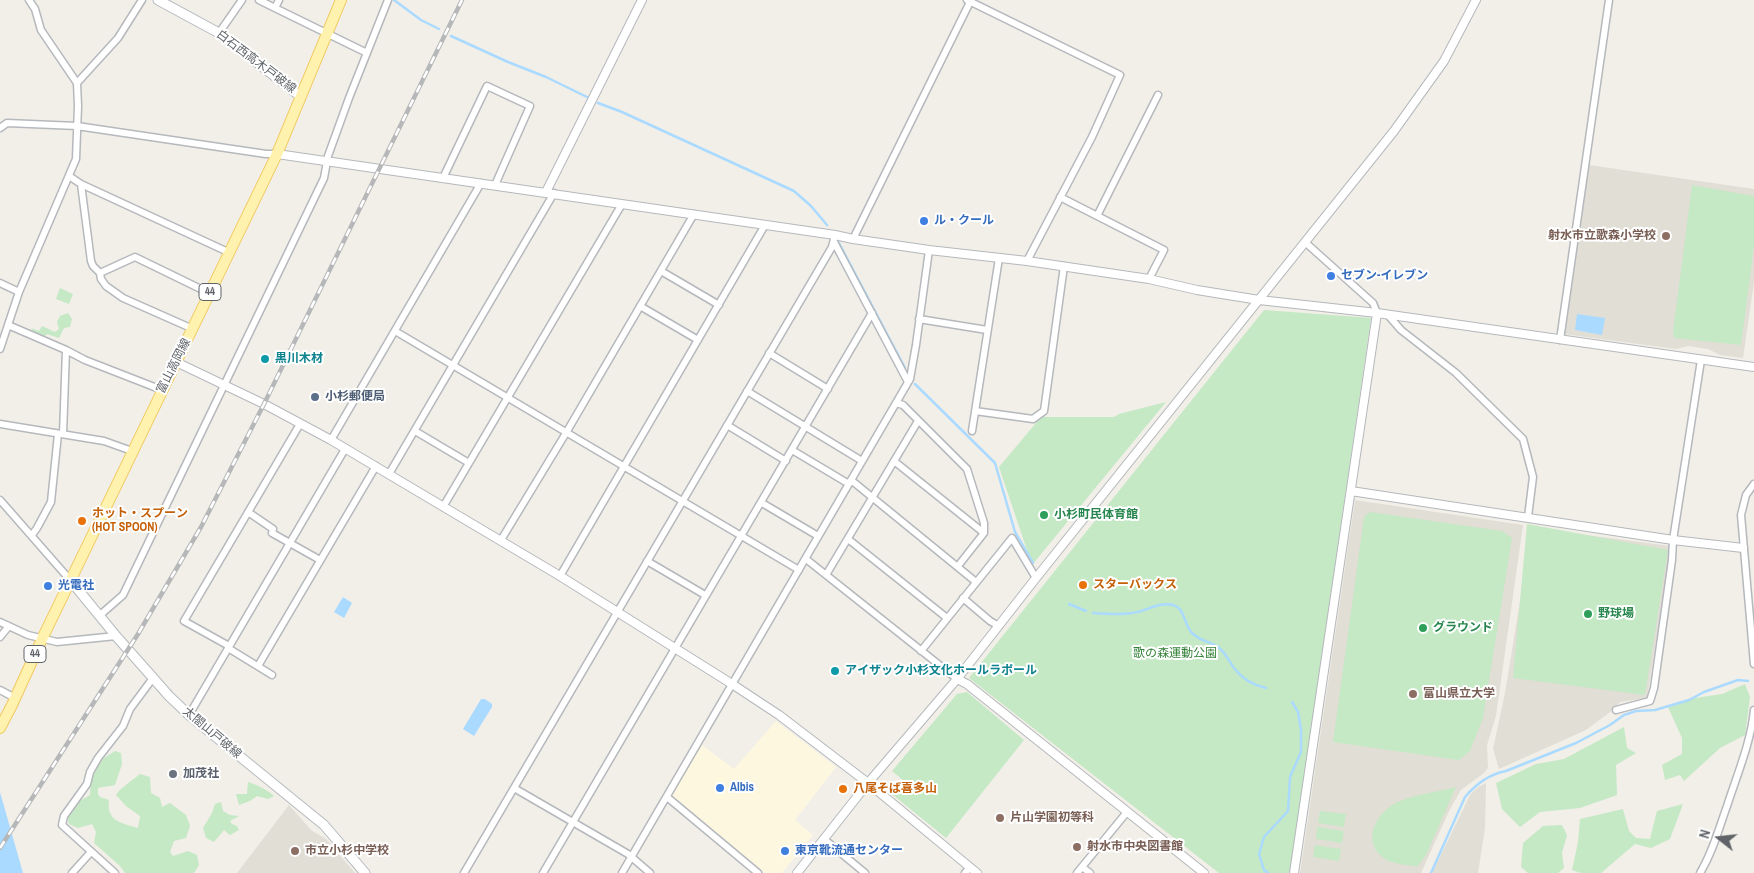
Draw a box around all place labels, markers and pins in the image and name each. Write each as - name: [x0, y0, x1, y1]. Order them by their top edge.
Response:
- place label: ル・クール: [934, 214, 994, 228]
- marker: ル・クール: [918, 215, 930, 227]
- place label: 射水市立歌森小学校: [1548, 229, 1656, 243]
- marker: 射水市立歌森小学校: [1660, 230, 1672, 242]
- place label: セブン-イレブン: [1341, 269, 1428, 283]
- marker: セブン-イレブン: [1325, 270, 1337, 282]
- place label: 黒川木材: [275, 352, 323, 366]
- marker: 黒川木材: [259, 353, 271, 365]
- place label: 小杉郵便局: [325, 390, 385, 404]
- marker: 小杉郵便局: [309, 391, 321, 403]
- place label: ホット・スプーン (HOT SPOON): [92, 507, 188, 535]
- place label: 小杉町民体育館: [1054, 508, 1138, 522]
- marker: 小杉町民体育館: [1038, 509, 1050, 521]
- marker: ホット・スプーン (HOT SPOON): [76, 515, 88, 527]
- place label: スターバックス: [1093, 578, 1177, 592]
- place label: 光電社: [58, 579, 94, 593]
- marker: スターバックス: [1077, 579, 1089, 591]
- marker: 光電社: [42, 580, 54, 592]
- place label: 野球場: [1598, 607, 1634, 621]
- marker: 野球場: [1582, 608, 1594, 620]
- place label: グラウンド: [1433, 621, 1493, 635]
- marker: グラウンド: [1417, 622, 1429, 634]
- place label: アイザック小杉文化ホールラポール: [845, 664, 1037, 678]
- marker: アイザック小杉文化ホールラポール: [829, 665, 841, 677]
- place label: 富山県立大学: [1423, 687, 1495, 701]
- marker: 富山県立大学: [1407, 688, 1419, 700]
- place label: 加茂社: [183, 767, 219, 781]
- marker: 加茂社: [167, 768, 179, 780]
- place label: Albis: [730, 781, 754, 795]
- marker: Albis: [714, 782, 726, 794]
- place label: 八尾そば喜多山: [853, 782, 937, 796]
- marker: 八尾そば喜多山: [837, 783, 849, 795]
- place label: 片山学園初等科: [1010, 811, 1094, 825]
- marker: 片山学園初等科: [994, 812, 1006, 824]
- place label: 射水市中央図書館: [1087, 840, 1183, 854]
- marker: 射水市中央図書館: [1071, 841, 1083, 853]
- place label: 市立小杉中学校: [305, 844, 389, 858]
- place label: 東京靴流通センター: [795, 844, 903, 858]
- marker: 市立小杉中学校: [289, 845, 301, 857]
- marker: 東京靴流通センター: [779, 845, 791, 857]

